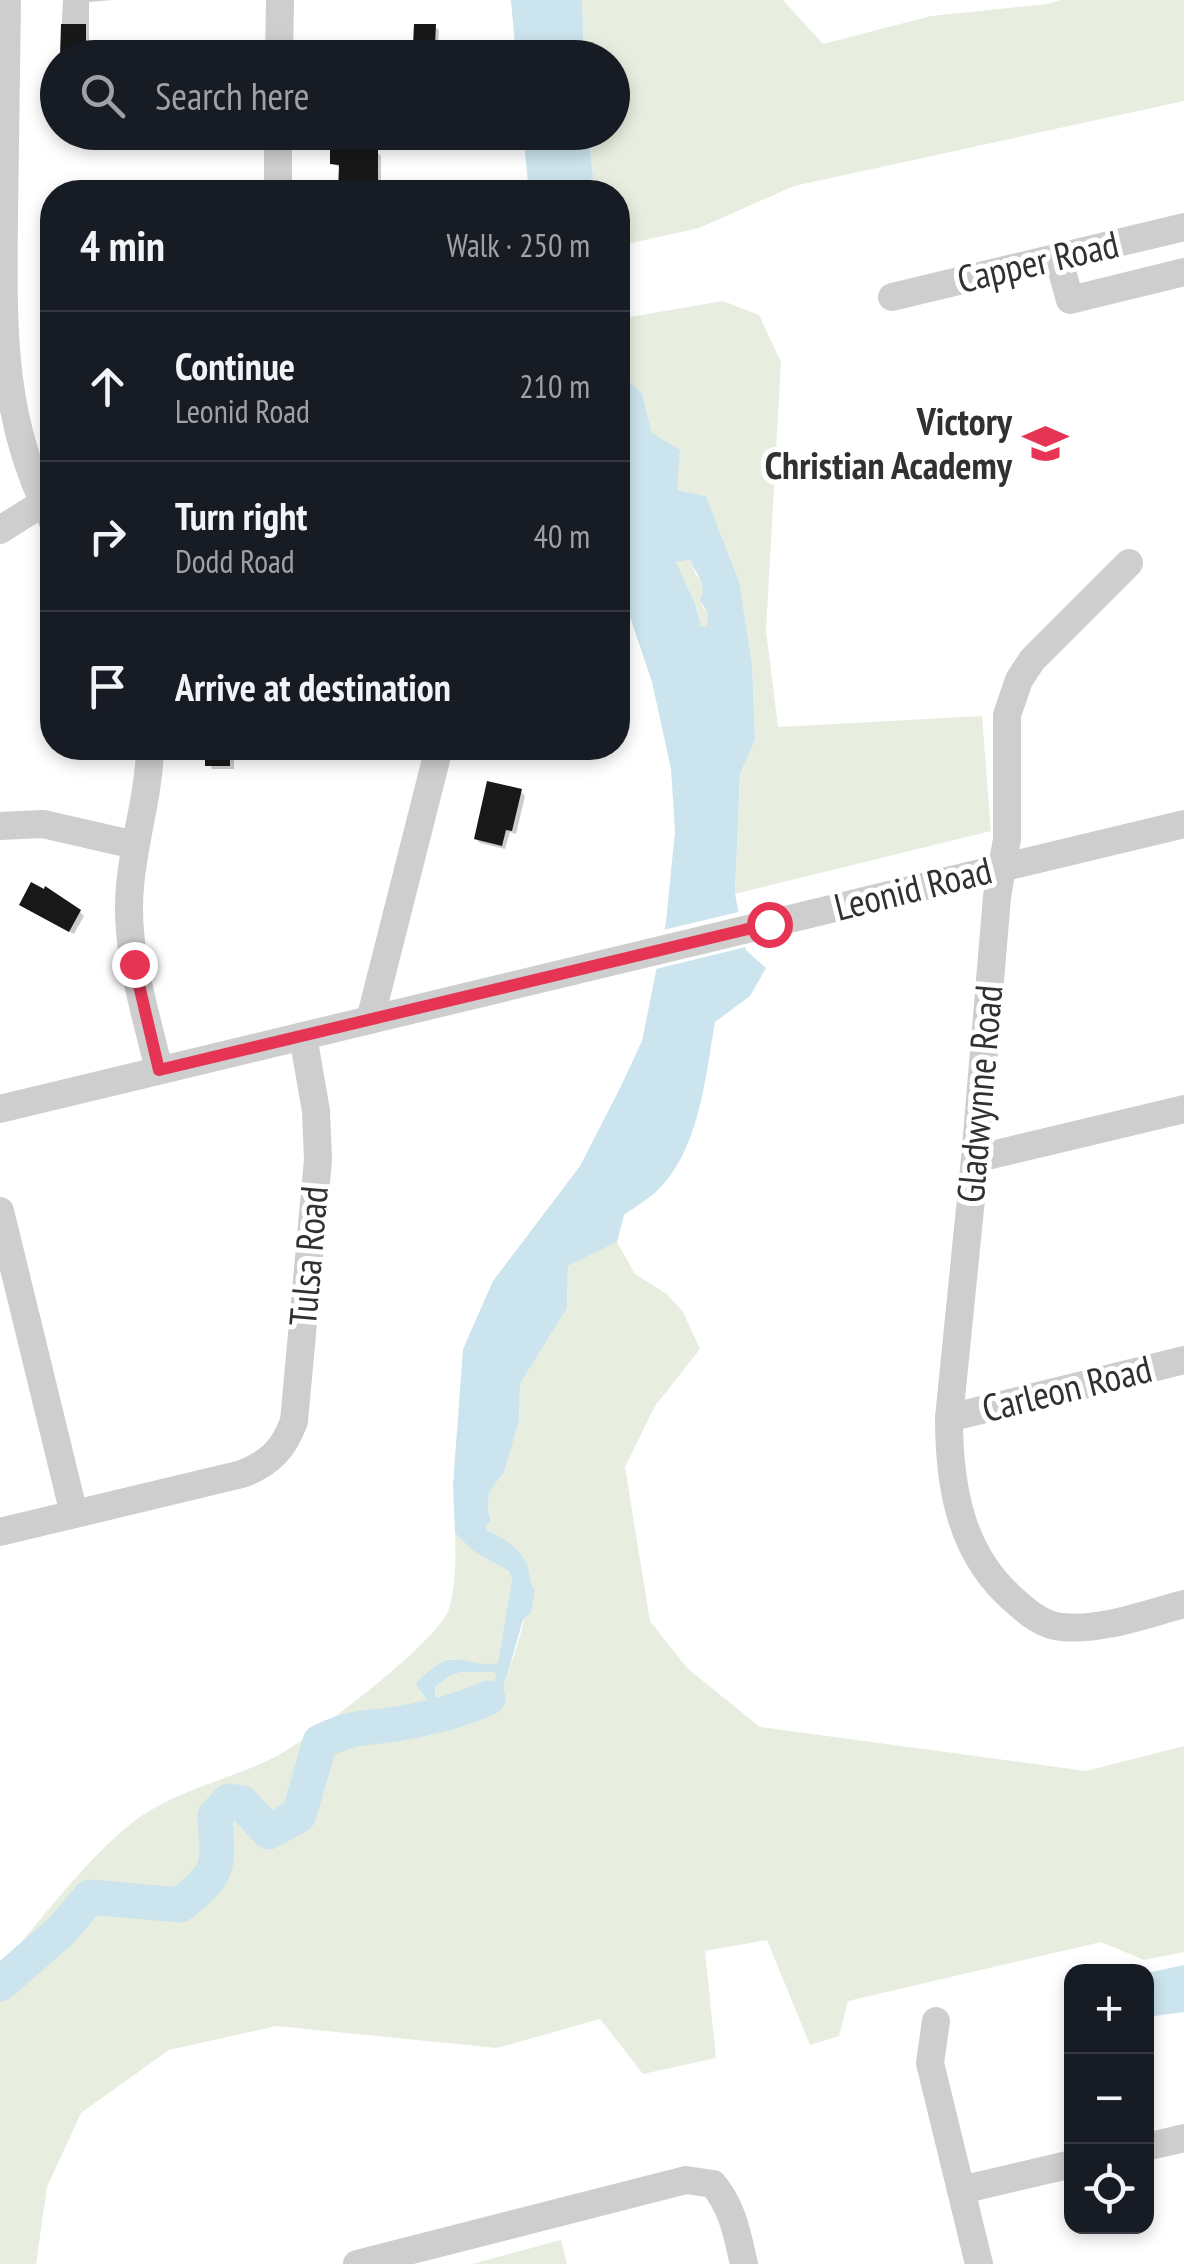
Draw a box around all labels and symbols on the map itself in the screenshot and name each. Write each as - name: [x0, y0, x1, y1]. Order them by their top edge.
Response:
- street label: Capper Road: [952, 218, 1123, 303]
- place label: Victory Christian Academy: [765, 396, 1013, 489]
- school or university icon: Victory Christian Academy: [1021, 420, 1069, 468]
- street label: Leonid Road: [829, 844, 996, 931]
- route start: [747, 902, 793, 948]
- route end: [112, 942, 158, 988]
- street label: Gladwynne Road: [945, 983, 1012, 1205]
- street label: Tulsa Road: [277, 1184, 338, 1328]
- street label: Carleon Road: [977, 1343, 1156, 1432]

